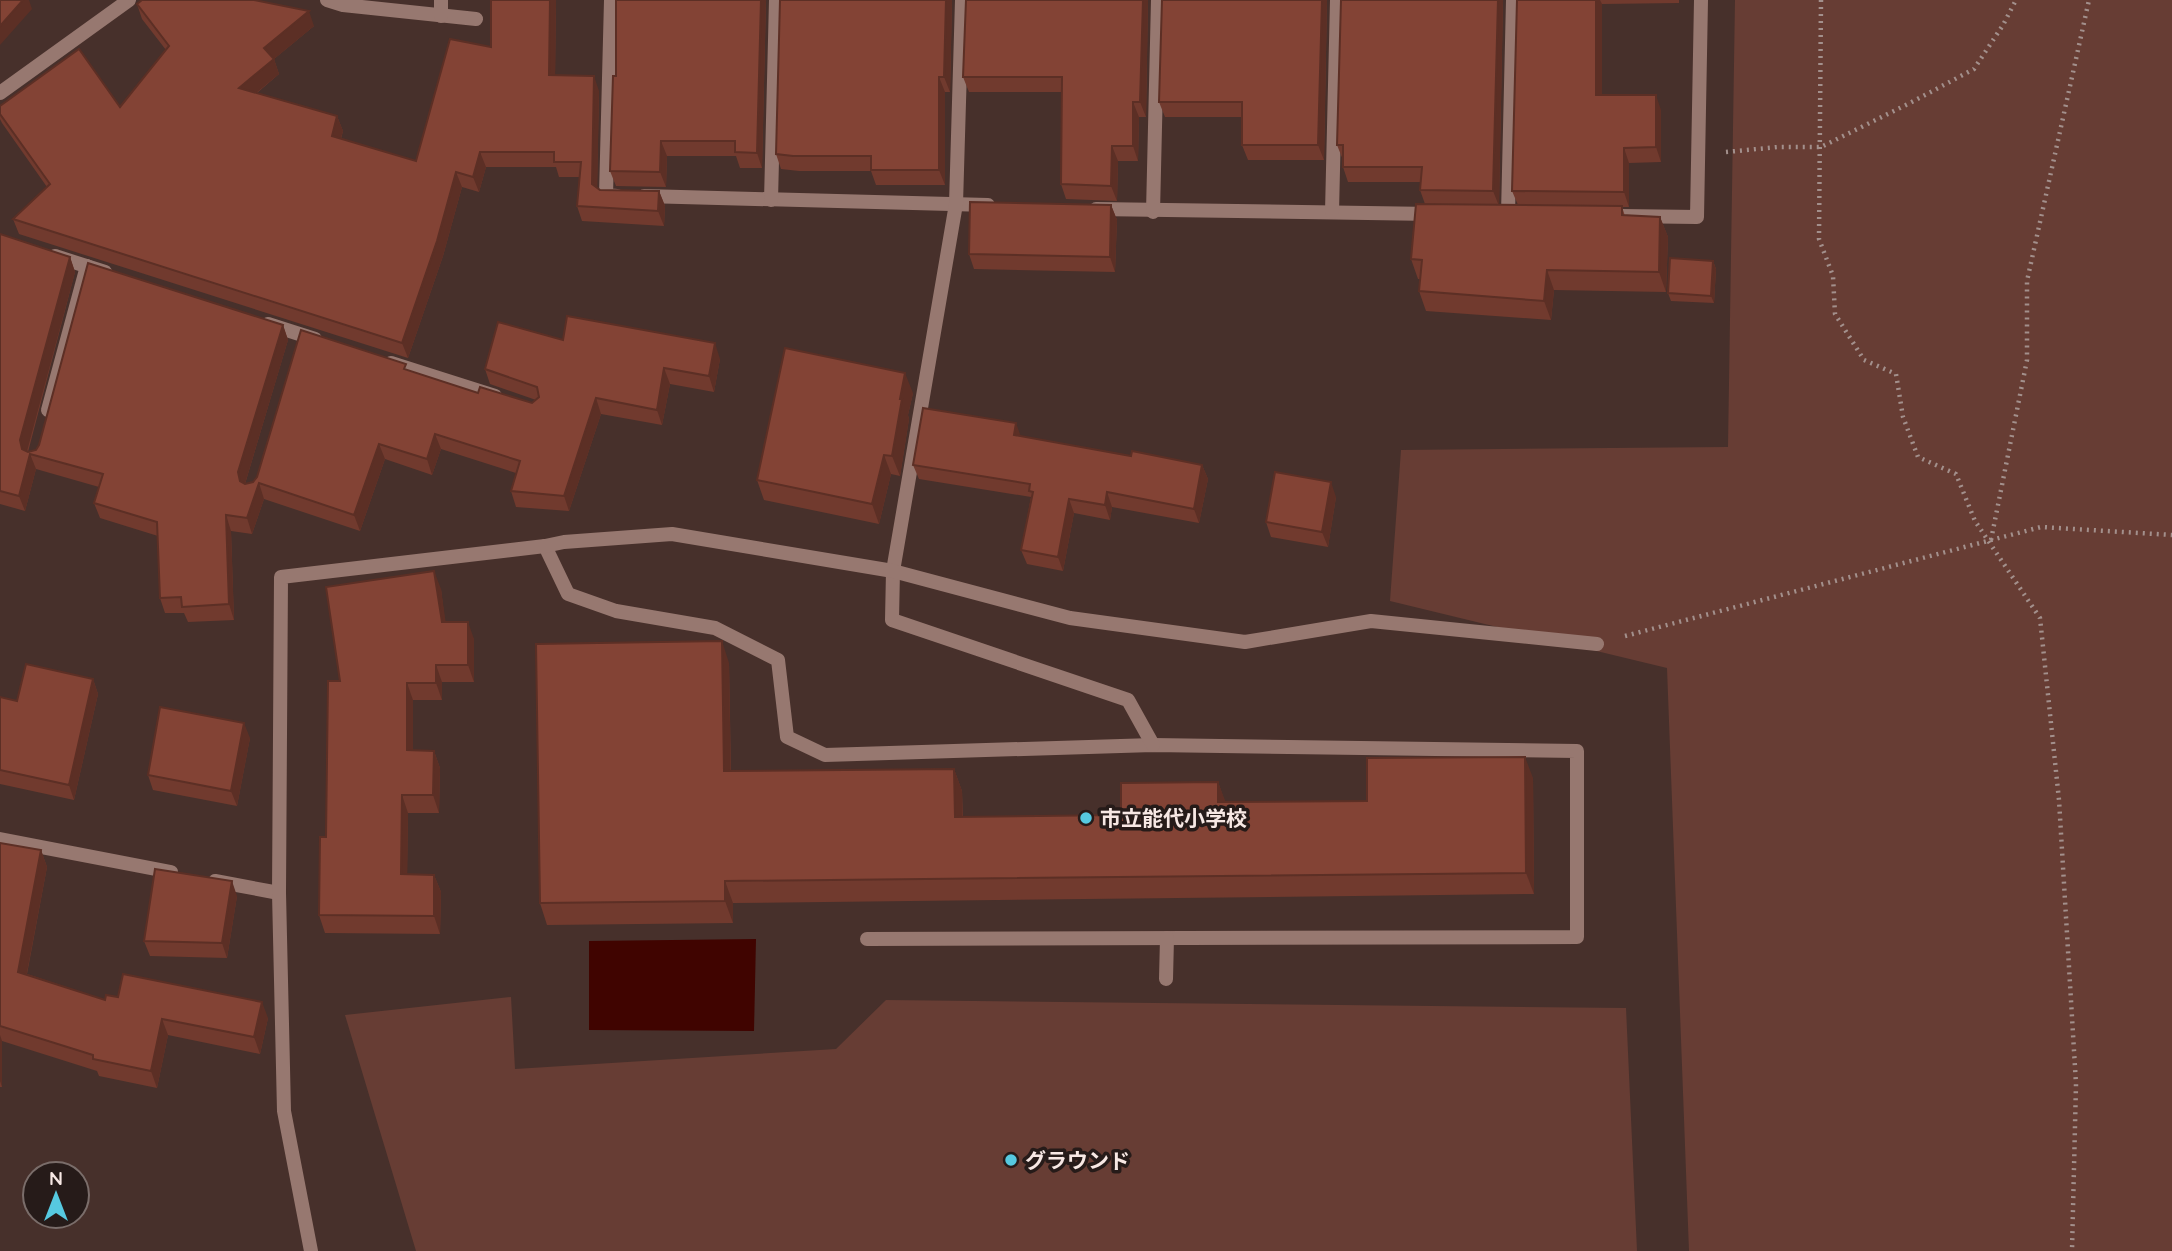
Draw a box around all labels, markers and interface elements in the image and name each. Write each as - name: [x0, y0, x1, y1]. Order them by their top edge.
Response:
- place label: 市立能代小学校: [1100, 805, 1247, 831]
- marker: 市立能代小学校: [1078, 810, 1094, 826]
- place label: グラウンド: [1025, 1147, 1130, 1173]
- marker: グラウンド: [1003, 1152, 1019, 1168]
- north arrow: [21, 1160, 91, 1230]
- text: N: [49, 1166, 63, 1190]

